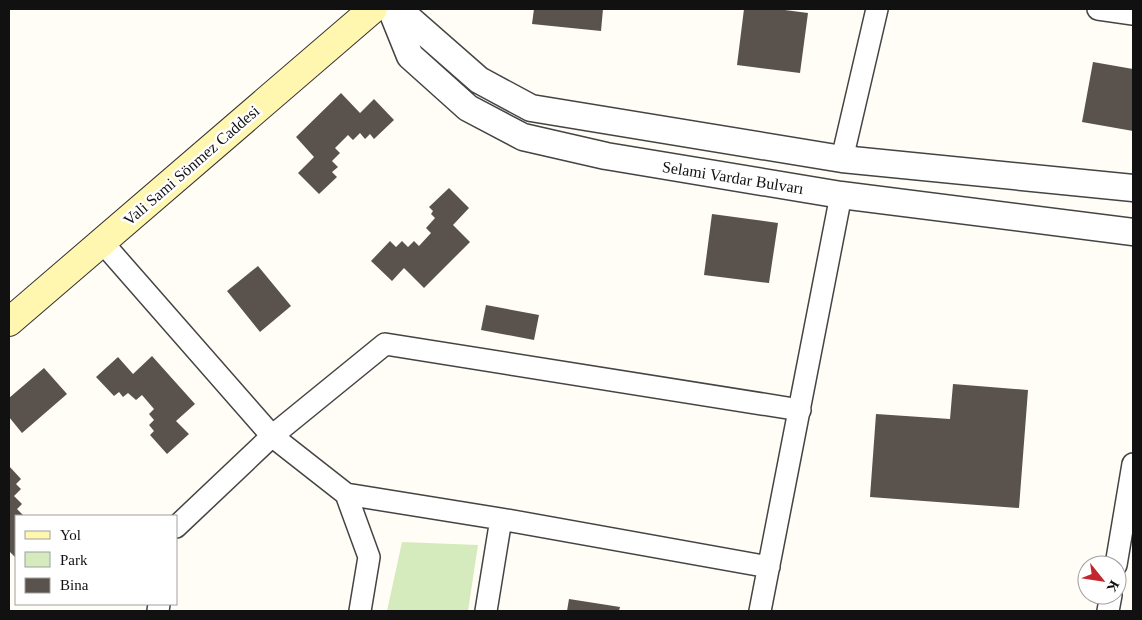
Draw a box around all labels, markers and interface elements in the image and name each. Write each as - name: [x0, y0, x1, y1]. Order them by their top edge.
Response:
- street label: Vali Sami Sönmez Caddesi: [120, 102, 263, 229]
- street label: Selami Vardar Bulvarı: [661, 158, 805, 197]
- legend: [15, 515, 178, 605]
- text: Yol: [60, 527, 81, 543]
- text: Park: [60, 552, 88, 568]
- north arrow: [1077, 555, 1127, 605]
- text: Bina: [60, 577, 89, 593]
- text: K: [1104, 578, 1122, 595]

